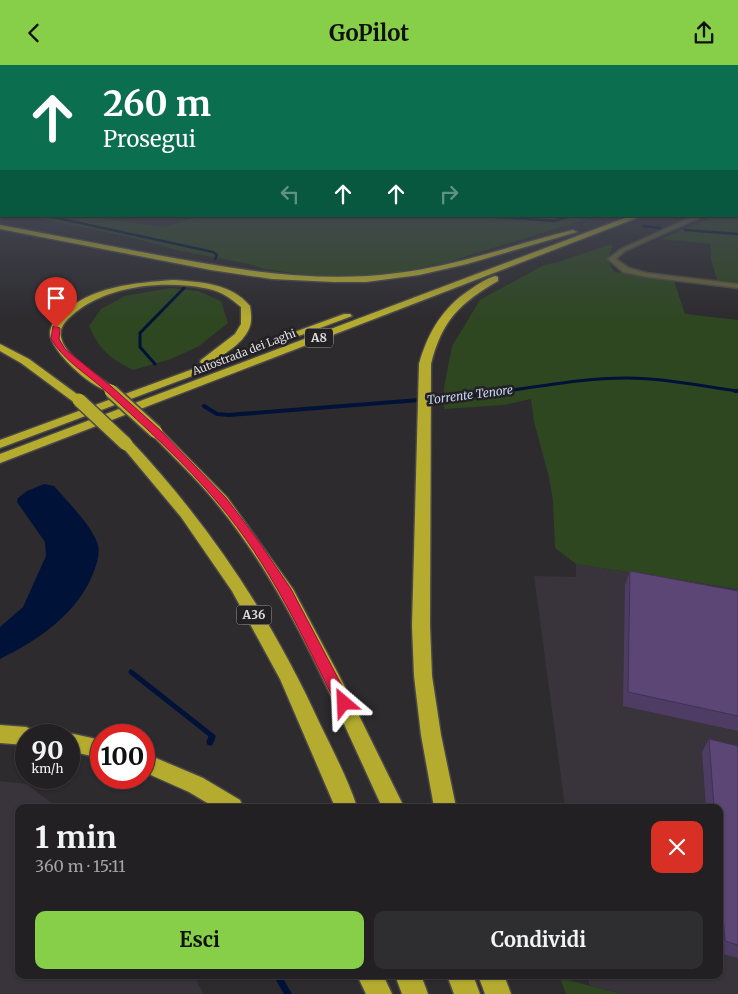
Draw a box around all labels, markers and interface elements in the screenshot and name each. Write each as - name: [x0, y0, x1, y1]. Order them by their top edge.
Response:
- icon: back: [20, 19, 48, 47]
- text: GoPilot: [329, 19, 409, 47]
- icon: share: [690, 19, 718, 47]
- text: 260 m: [103, 82, 211, 126]
- icon: ahead: [20, 85, 85, 150]
- text: Prosegui: [103, 125, 196, 153]
- icon: left: [276, 180, 304, 208]
- icon: ahead: [329, 180, 357, 208]
- icon: ahead: [382, 180, 410, 208]
- icon: right: [435, 180, 463, 208]
- pin: [35, 277, 77, 328]
- icon: arrive: [42, 284, 70, 312]
- street label: Autostrada dei Laghi: [189, 326, 298, 379]
- road number: A8: [305, 329, 333, 347]
- water label: Torrente Tenore: [426, 382, 514, 407]
- road number: A36: [236, 605, 272, 625]
- position arrow: [317, 676, 369, 728]
- speed limit sign: 100: [90, 724, 155, 789]
- text: 90: [32, 734, 63, 766]
- text: km/h: [32, 761, 63, 776]
- text: 1 min: [35, 818, 117, 856]
- button: close: [651, 821, 703, 873]
- text: 360 m · 15:11: [35, 856, 126, 876]
- button: Esci: [35, 911, 364, 969]
- button: Condividi: [374, 911, 703, 969]

